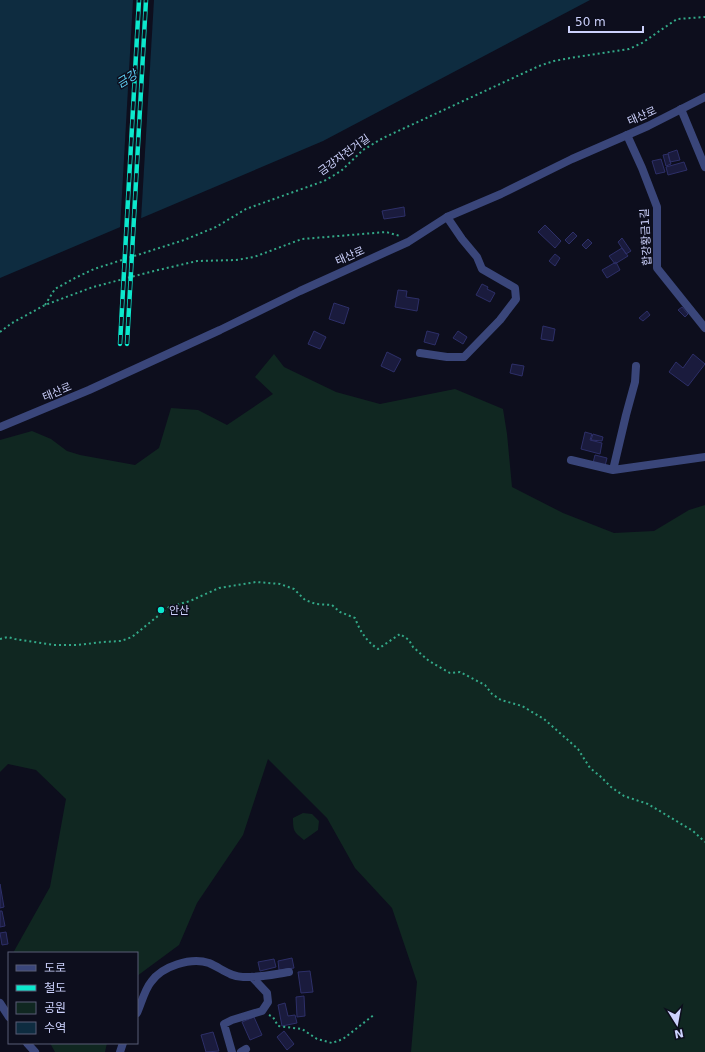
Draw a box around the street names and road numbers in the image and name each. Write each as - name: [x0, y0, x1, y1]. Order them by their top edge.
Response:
- street label: 태산로: [625, 104, 659, 128]
- street label: 금강자전거길: [316, 132, 372, 178]
- street label: 합강황금1길: [638, 208, 654, 266]
- street label: 태산로: [333, 244, 367, 268]
- street label: 태산로: [40, 380, 74, 404]

